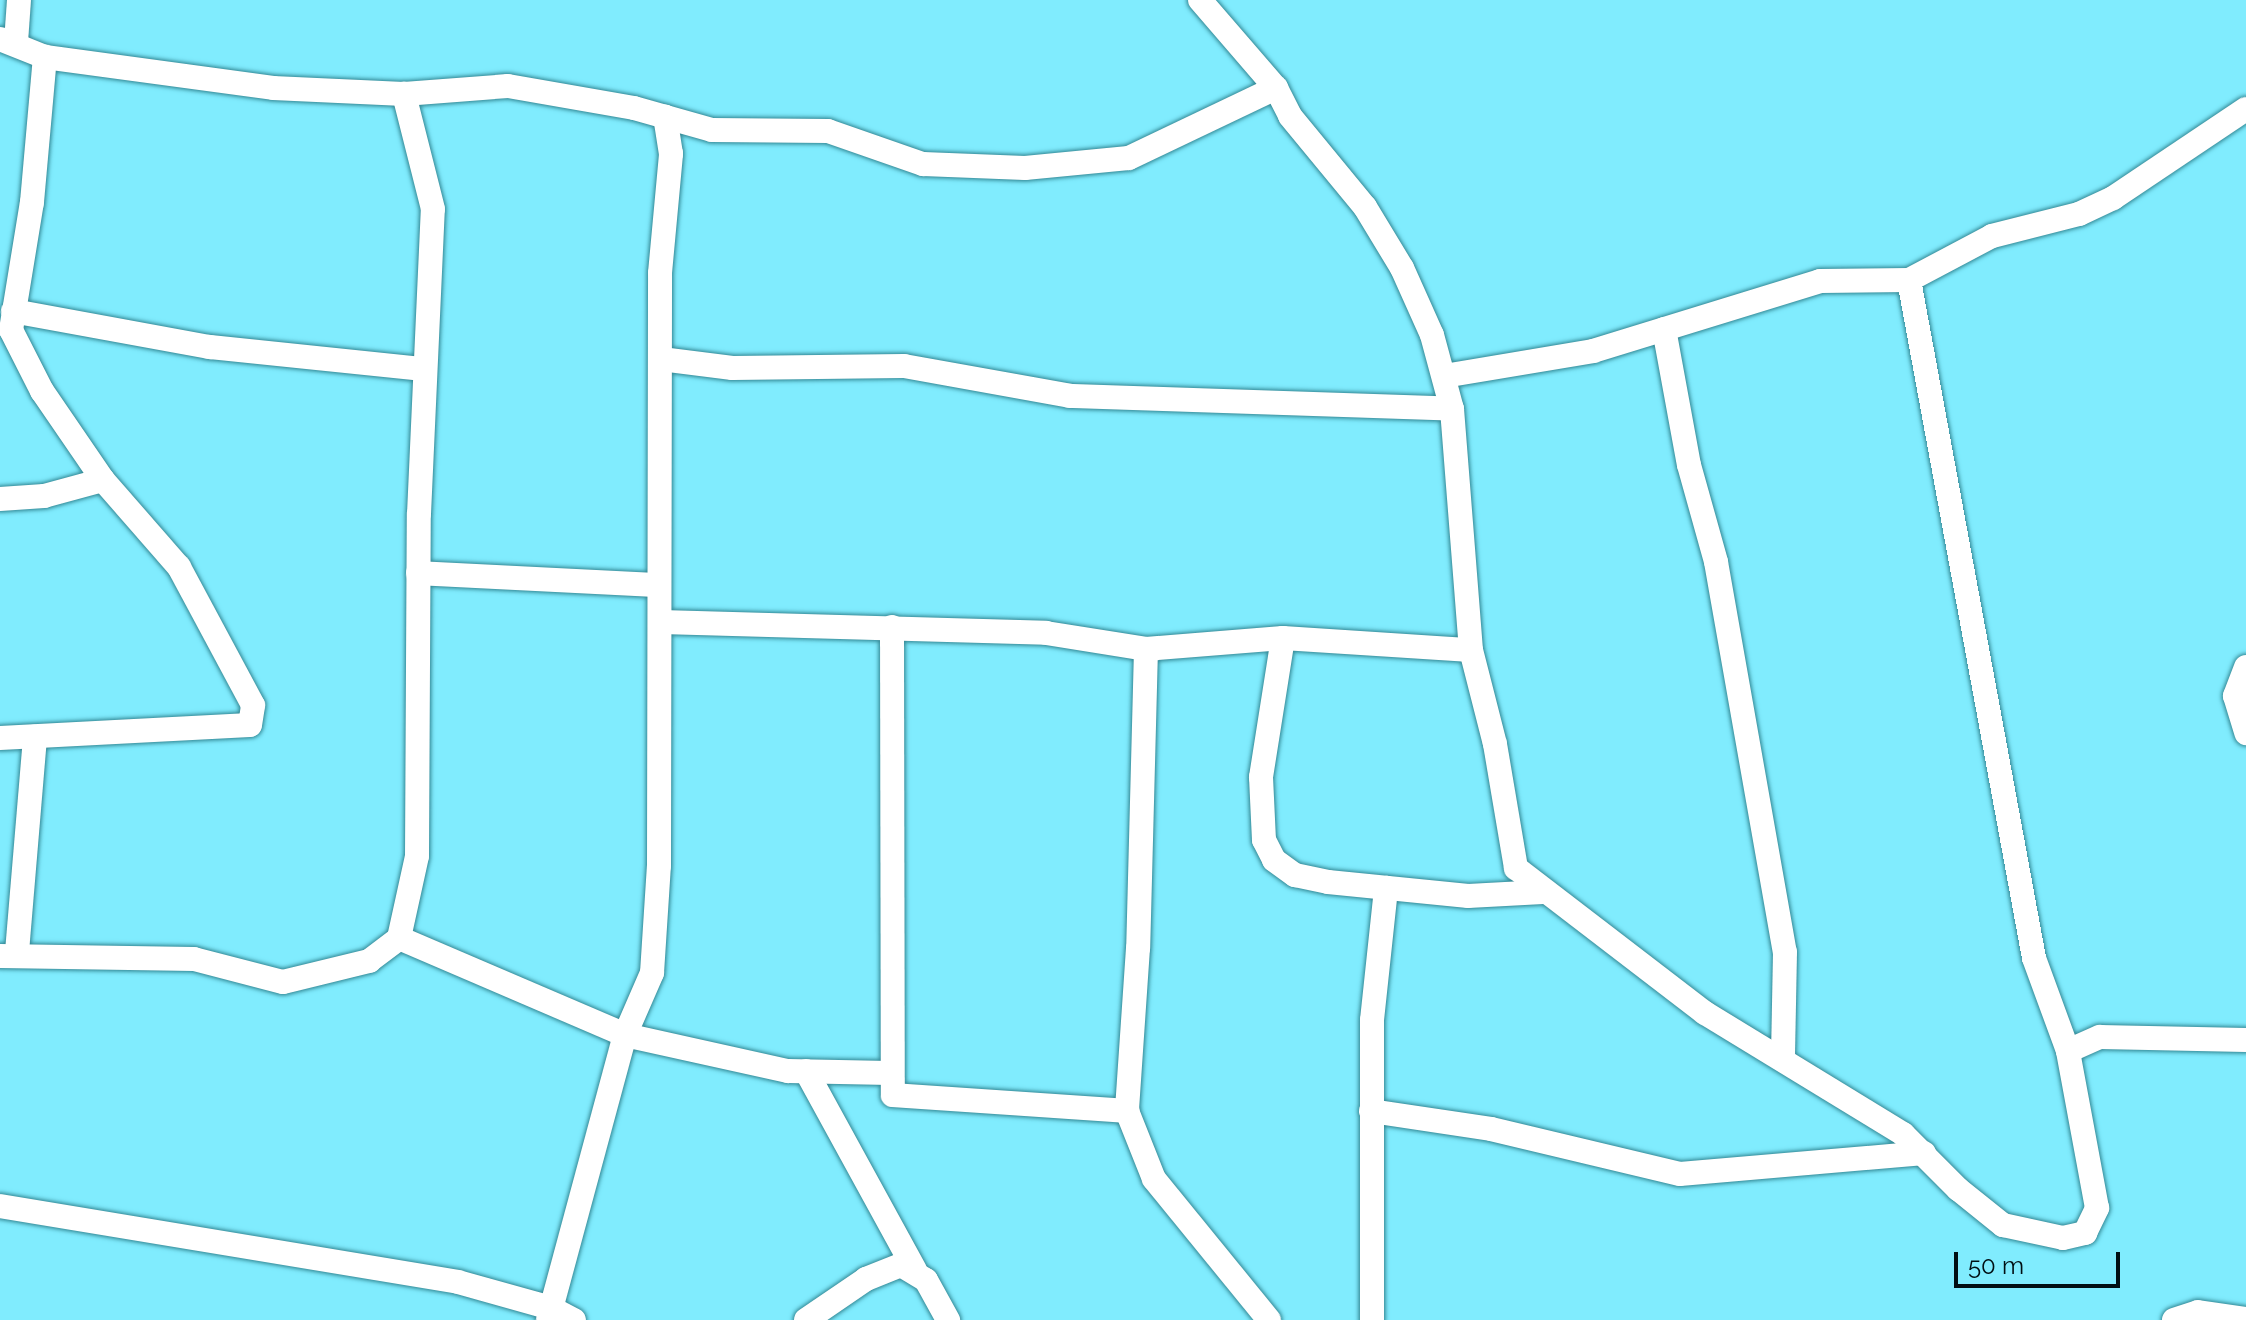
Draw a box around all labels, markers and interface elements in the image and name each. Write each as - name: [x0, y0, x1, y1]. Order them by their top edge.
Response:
- scale bar: [1958, 1236, 2124, 1286]
- text: 50 m: [1968, 1251, 2024, 1280]

